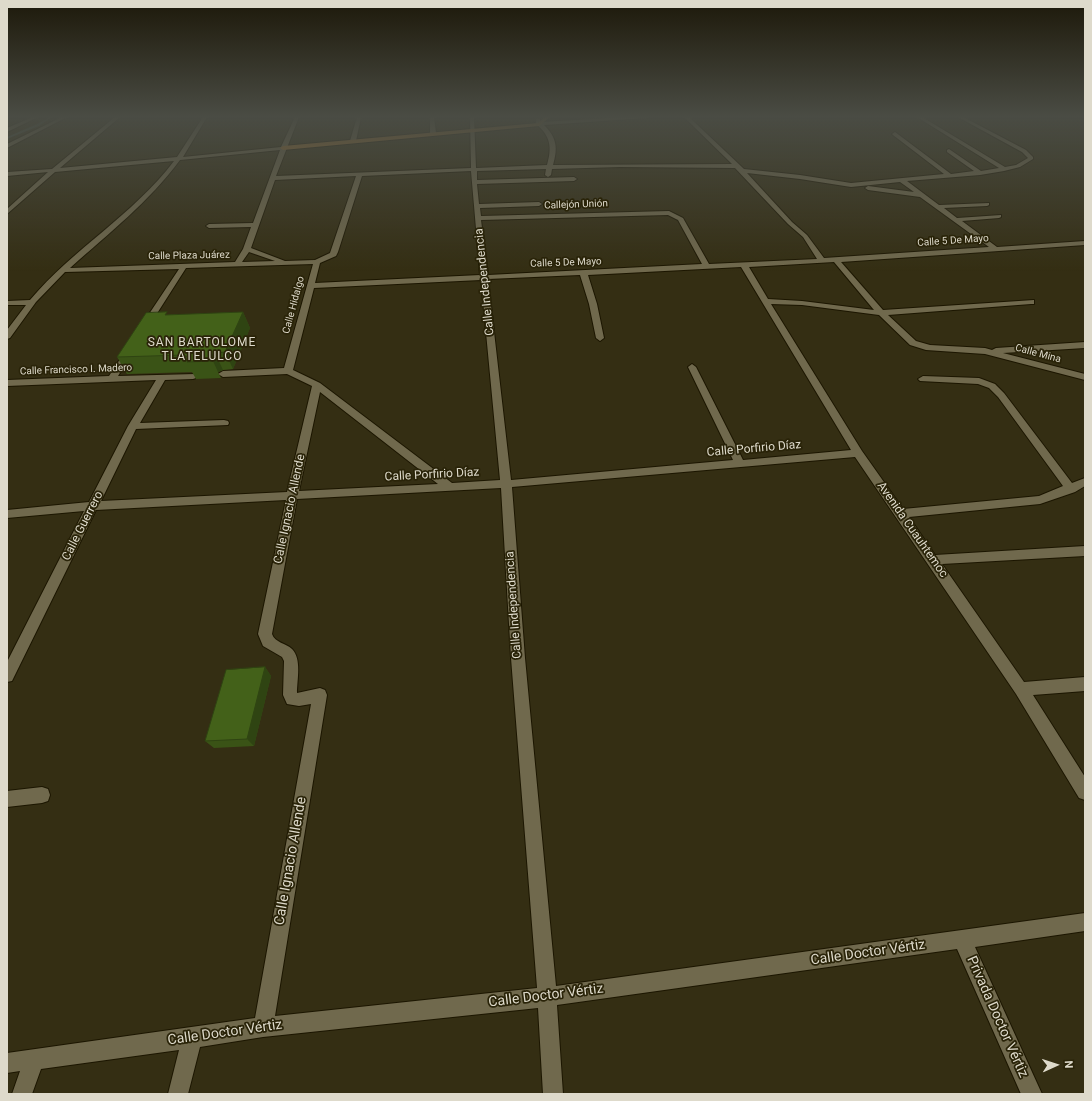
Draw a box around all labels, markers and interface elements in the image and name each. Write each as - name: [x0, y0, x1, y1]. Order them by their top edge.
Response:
- street label: Callejón Unión: [544, 198, 608, 212]
- street label: Calle Independencia: [472, 228, 498, 336]
- street label: Calle 5 De Mayo: [917, 233, 989, 249]
- street label: Calle Plaza Juárez: [148, 249, 230, 263]
- street label: Calle 5 De Mayo: [530, 256, 602, 270]
- street label: Calle Hidalgo: [281, 275, 307, 335]
- district label: SAN BARTOLOME TLATELULCO: [148, 336, 256, 364]
- street label: Calle Mina: [1014, 342, 1062, 366]
- street label: Calle Francisco I. Madero: [20, 362, 132, 378]
- street label: Calle Porfirio Díaz: [706, 438, 802, 460]
- street label: Calle Ignacio Allende: [271, 453, 309, 565]
- street label: Calle Porfirio Díaz: [384, 465, 480, 485]
- street label: Avenida Cuauhtemoc: [874, 479, 950, 581]
- street label: Calle Guerrero: [59, 489, 107, 563]
- street label: Calle Independencia: [503, 551, 525, 659]
- street label: Calle Ignacio Allende: [271, 796, 311, 926]
- street label: Calle Doctor Vértiz: [810, 937, 926, 969]
- street label: Privada Doctor Vértiz: [963, 954, 1031, 1080]
- street label: Calle Doctor Vértiz: [488, 981, 604, 1011]
- street label: Calle Doctor Vértiz: [167, 1017, 283, 1049]
- north arrow: [1036, 1045, 1076, 1085]
- text: N: [1062, 1060, 1075, 1069]

